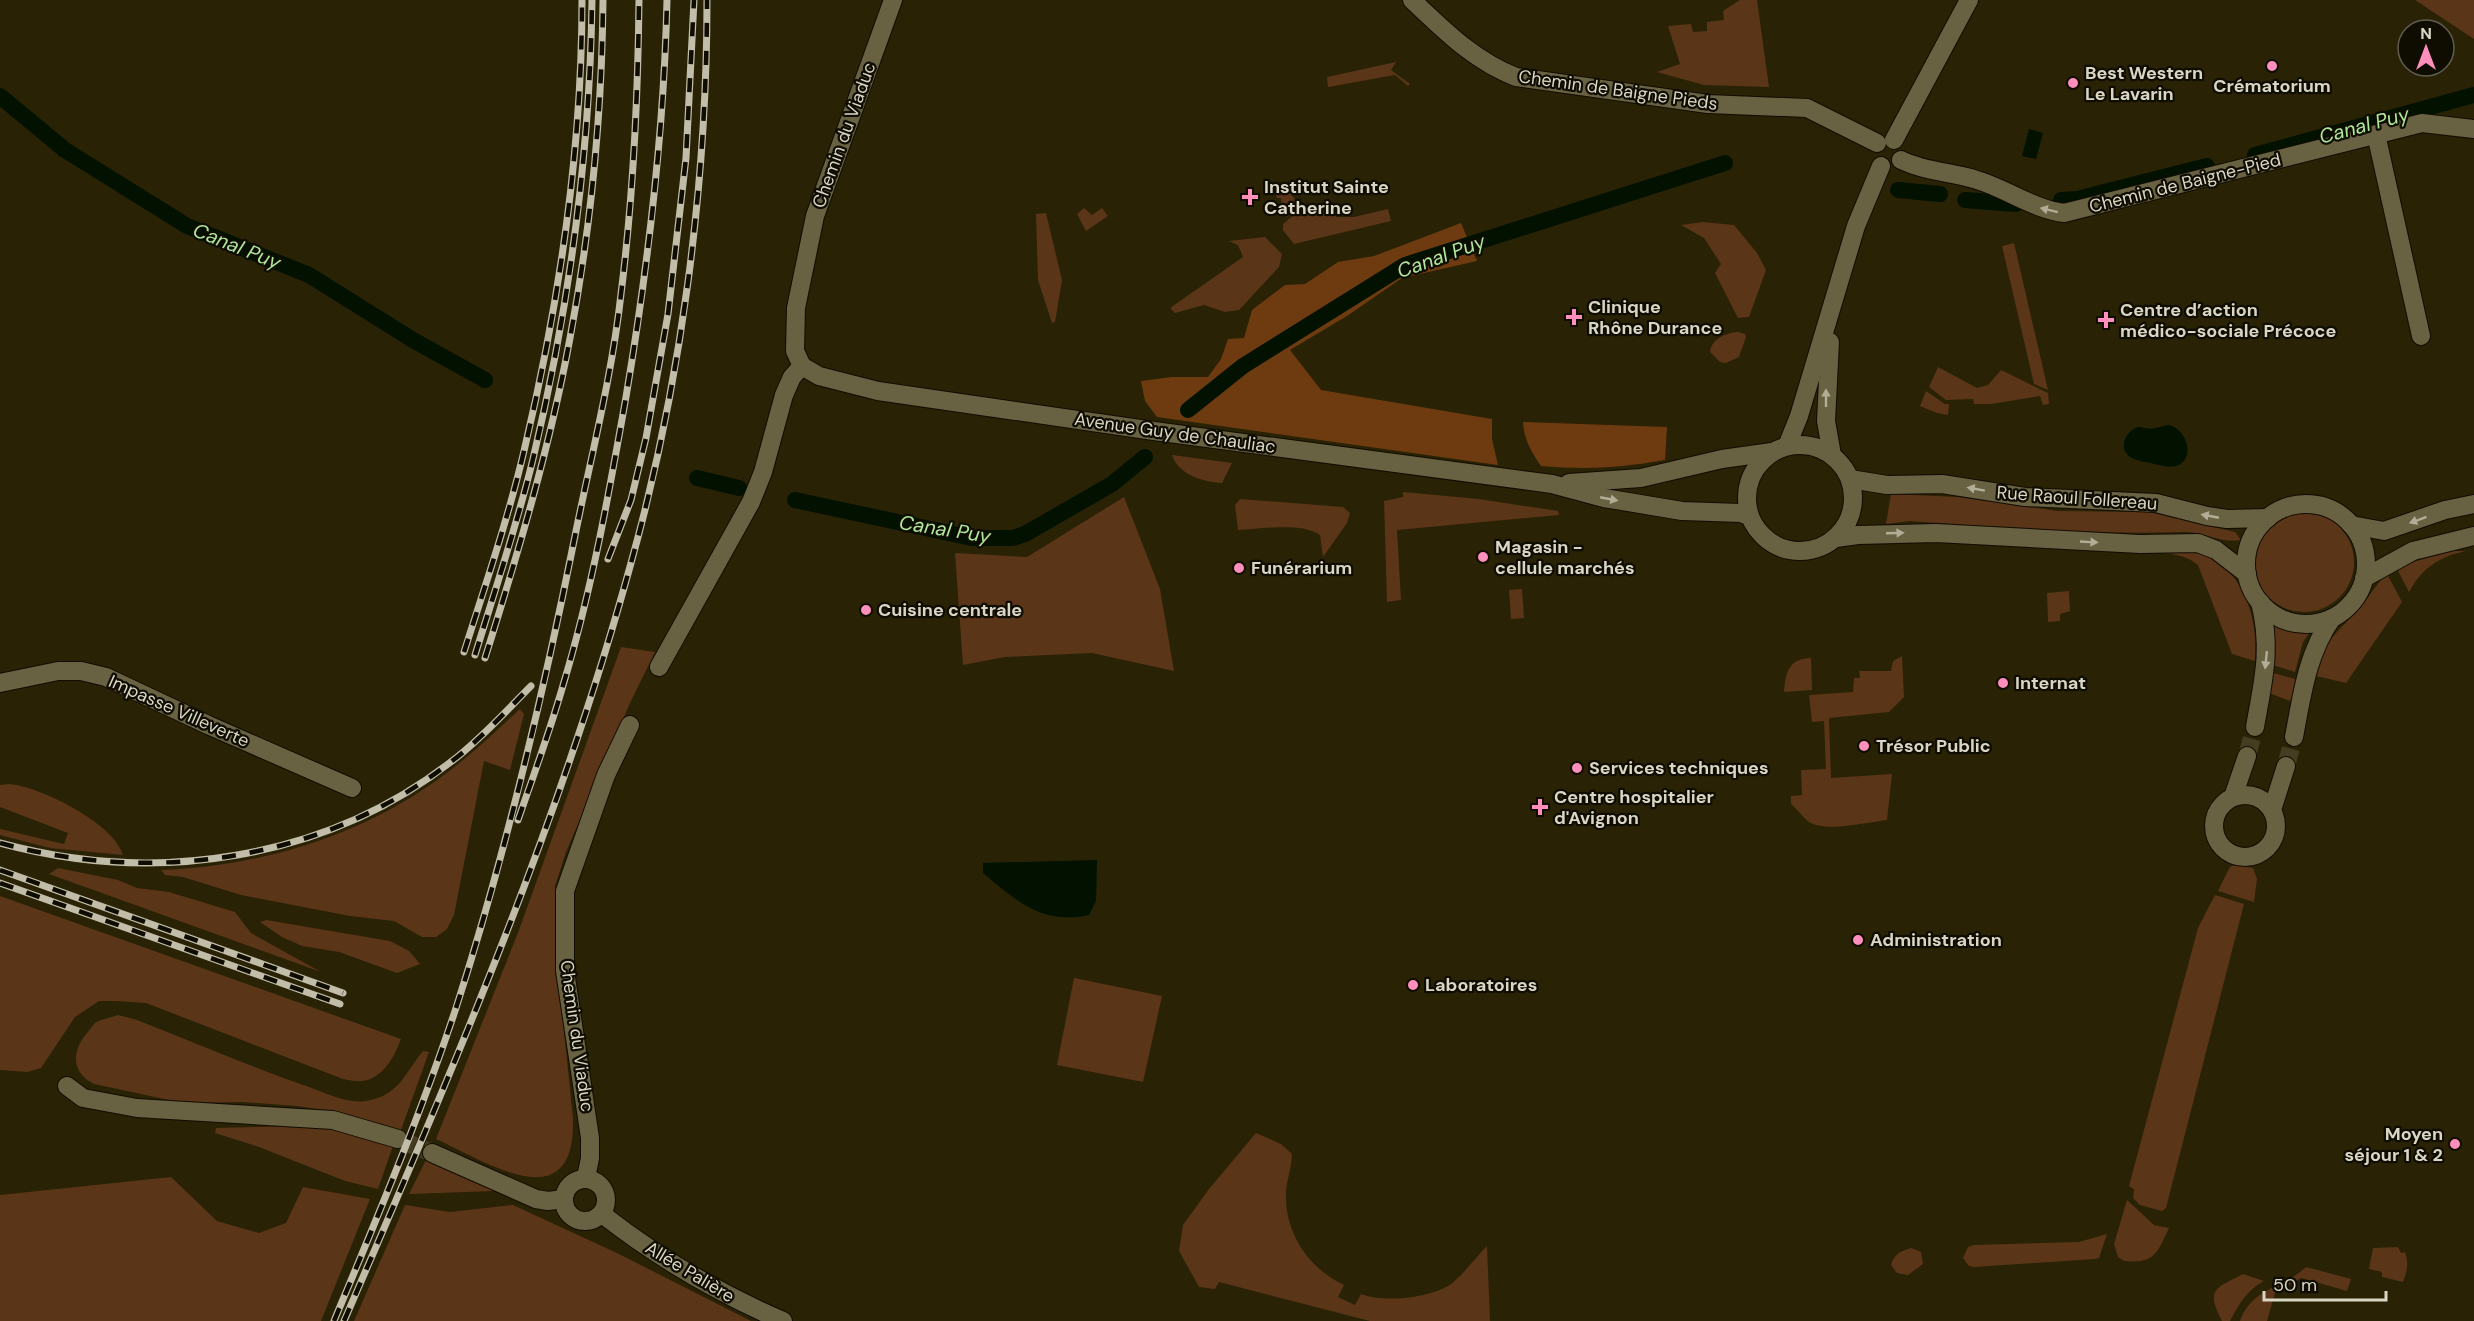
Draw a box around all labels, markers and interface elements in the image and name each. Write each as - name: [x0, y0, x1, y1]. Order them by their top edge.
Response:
- north arrow: [2396, 18, 2456, 78]
- text: N: [2420, 23, 2432, 44]
- street label: Chemin du Viaduc: [806, 59, 882, 211]
- marker: Crématorium: [2265, 59, 2279, 73]
- place label: Best Western Le Lavarin: [2085, 61, 2203, 106]
- street label: Chemin de Baigne Pieds: [1517, 64, 1719, 116]
- place label: Crématorium: [2213, 74, 2331, 98]
- marker: Best Western Le Lavarin: [2066, 76, 2080, 90]
- water label: Canal Puy: [2316, 100, 2413, 150]
- street label: Chemin de Baigne-Pied: [2087, 148, 2283, 218]
- place label: Institut Sainte Catherine: [1264, 175, 1389, 220]
- marker: Institut Sainte Catherine: [1241, 188, 1259, 206]
- one-way arrow: [2040, 204, 2059, 214]
- water label: Canal Puy: [189, 217, 285, 276]
- water label: Canal Puy: [1393, 228, 1490, 284]
- place label: Clinique Rhône Durance: [1588, 295, 1722, 340]
- place label: Centre d’action médico-sociale Précoce: [2120, 298, 2337, 343]
- marker: Clinique Rhône Durance: [1565, 308, 1583, 326]
- marker: Centre d’action médico-sociale Précoce: [2097, 311, 2115, 329]
- one-way arrow: [1821, 388, 1831, 407]
- street label: Avenue Guy de Chauliac: [1073, 407, 1277, 459]
- street label: Rue Raoul Follereau: [1996, 480, 2158, 516]
- one-way arrow: [1966, 484, 1985, 493]
- one-way arrow: [1599, 495, 1618, 504]
- water label: Canal Puy: [897, 509, 993, 549]
- one-way arrow: [2200, 511, 2219, 520]
- one-way arrow: [2409, 515, 2427, 525]
- one-way arrow: [1885, 529, 1904, 538]
- place label: Magasin - cellule marchés: [1495, 535, 1635, 580]
- one-way arrow: [2080, 537, 2099, 547]
- marker: Magasin - cellule marchés: [1476, 550, 1490, 564]
- place label: Funérarium: [1251, 556, 1352, 580]
- marker: Funérarium: [1232, 561, 1246, 575]
- place label: Cuisine centrale: [878, 598, 1022, 622]
- marker: Cuisine centrale: [859, 603, 873, 617]
- one-way arrow: [2261, 650, 2271, 669]
- street label: Impasse Villeverte: [105, 669, 253, 753]
- place label: Internat: [2015, 671, 2086, 695]
- marker: Internat: [1996, 676, 2010, 690]
- place label: Trésor Public: [1876, 734, 1991, 758]
- marker: Trésor Public: [1857, 739, 1871, 753]
- place label: Services techniques: [1589, 756, 1769, 780]
- marker: Services techniques: [1570, 761, 1584, 775]
- place label: Centre hospitalier d'Avignon: [1554, 785, 1714, 830]
- marker: Centre hospitalier d'Avignon: [1531, 798, 1549, 816]
- place label: Administration: [1870, 928, 2002, 952]
- marker: Administration: [1851, 933, 1865, 947]
- street label: Chemin du Viaduc: [554, 958, 600, 1114]
- place label: Laboratoires: [1425, 973, 1537, 997]
- marker: Laboratoires: [1406, 978, 1420, 992]
- place label: Moyen séjour 1 & 2: [2345, 1122, 2443, 1167]
- marker: Moyen séjour 1 & 2: [2448, 1137, 2462, 1151]
- street label: Allée Palière: [641, 1236, 739, 1308]
- scale bar: [2264, 1264, 2386, 1302]
- text: 50 m: [2273, 1273, 2317, 1297]

